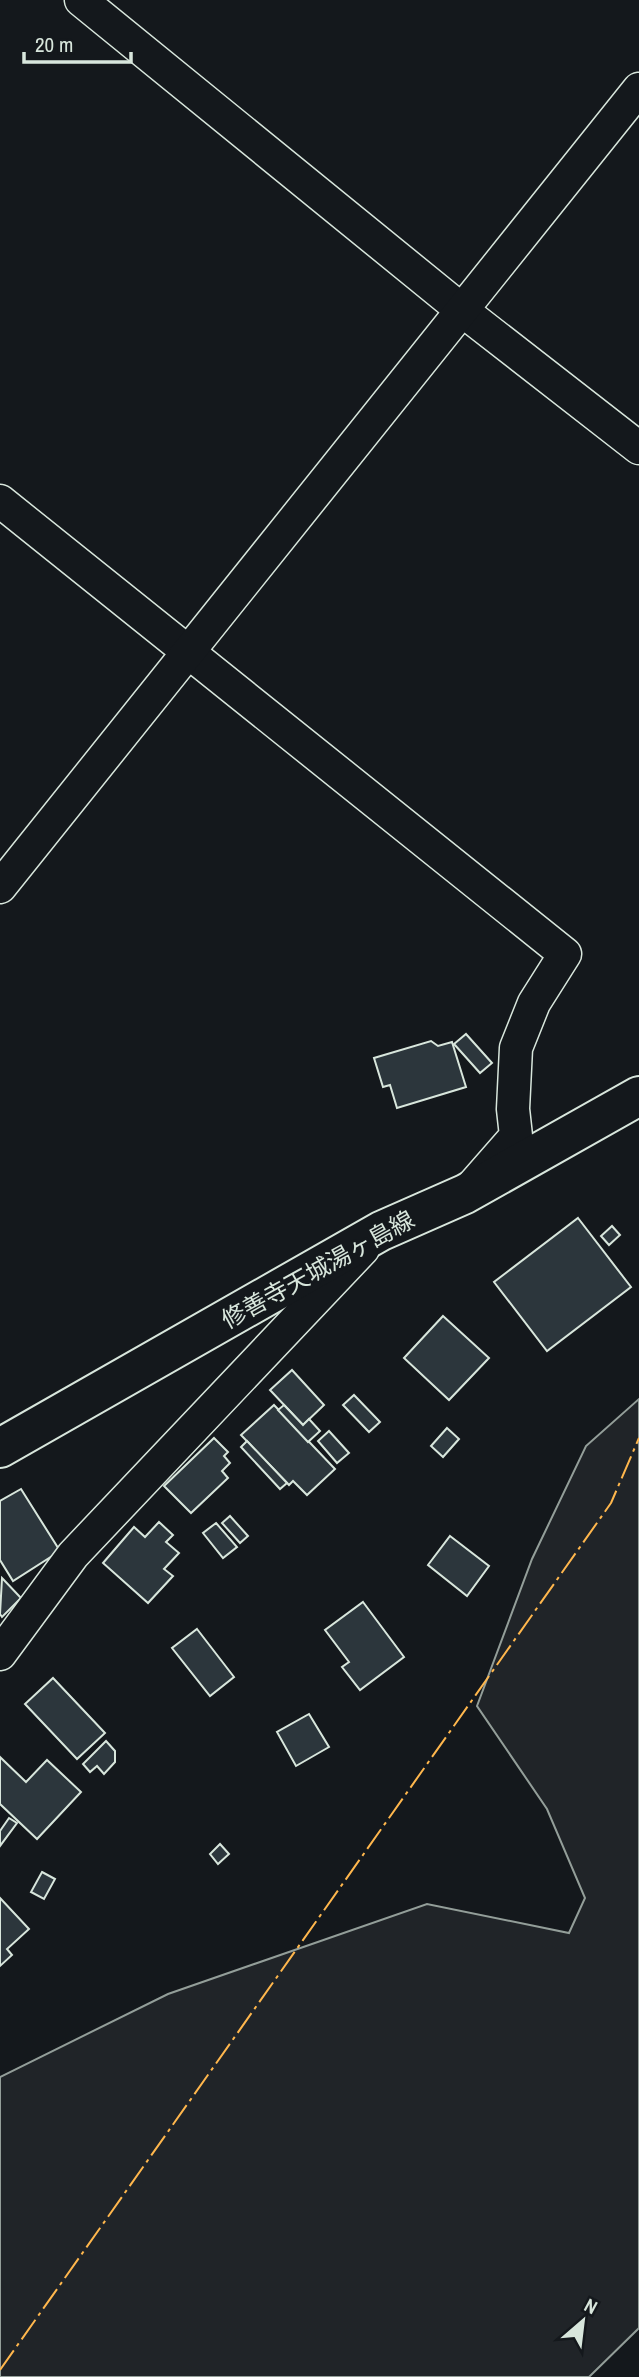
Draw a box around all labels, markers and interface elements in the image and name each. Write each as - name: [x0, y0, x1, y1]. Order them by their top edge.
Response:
- scale bar: [24, 21, 131, 65]
- text: 20 m: [35, 30, 73, 59]
- street label: 修善寺天城湯ヶ島線: [215, 1203, 420, 1335]
- north arrow: [548, 2286, 618, 2356]
- text: N: [580, 2292, 602, 2320]

